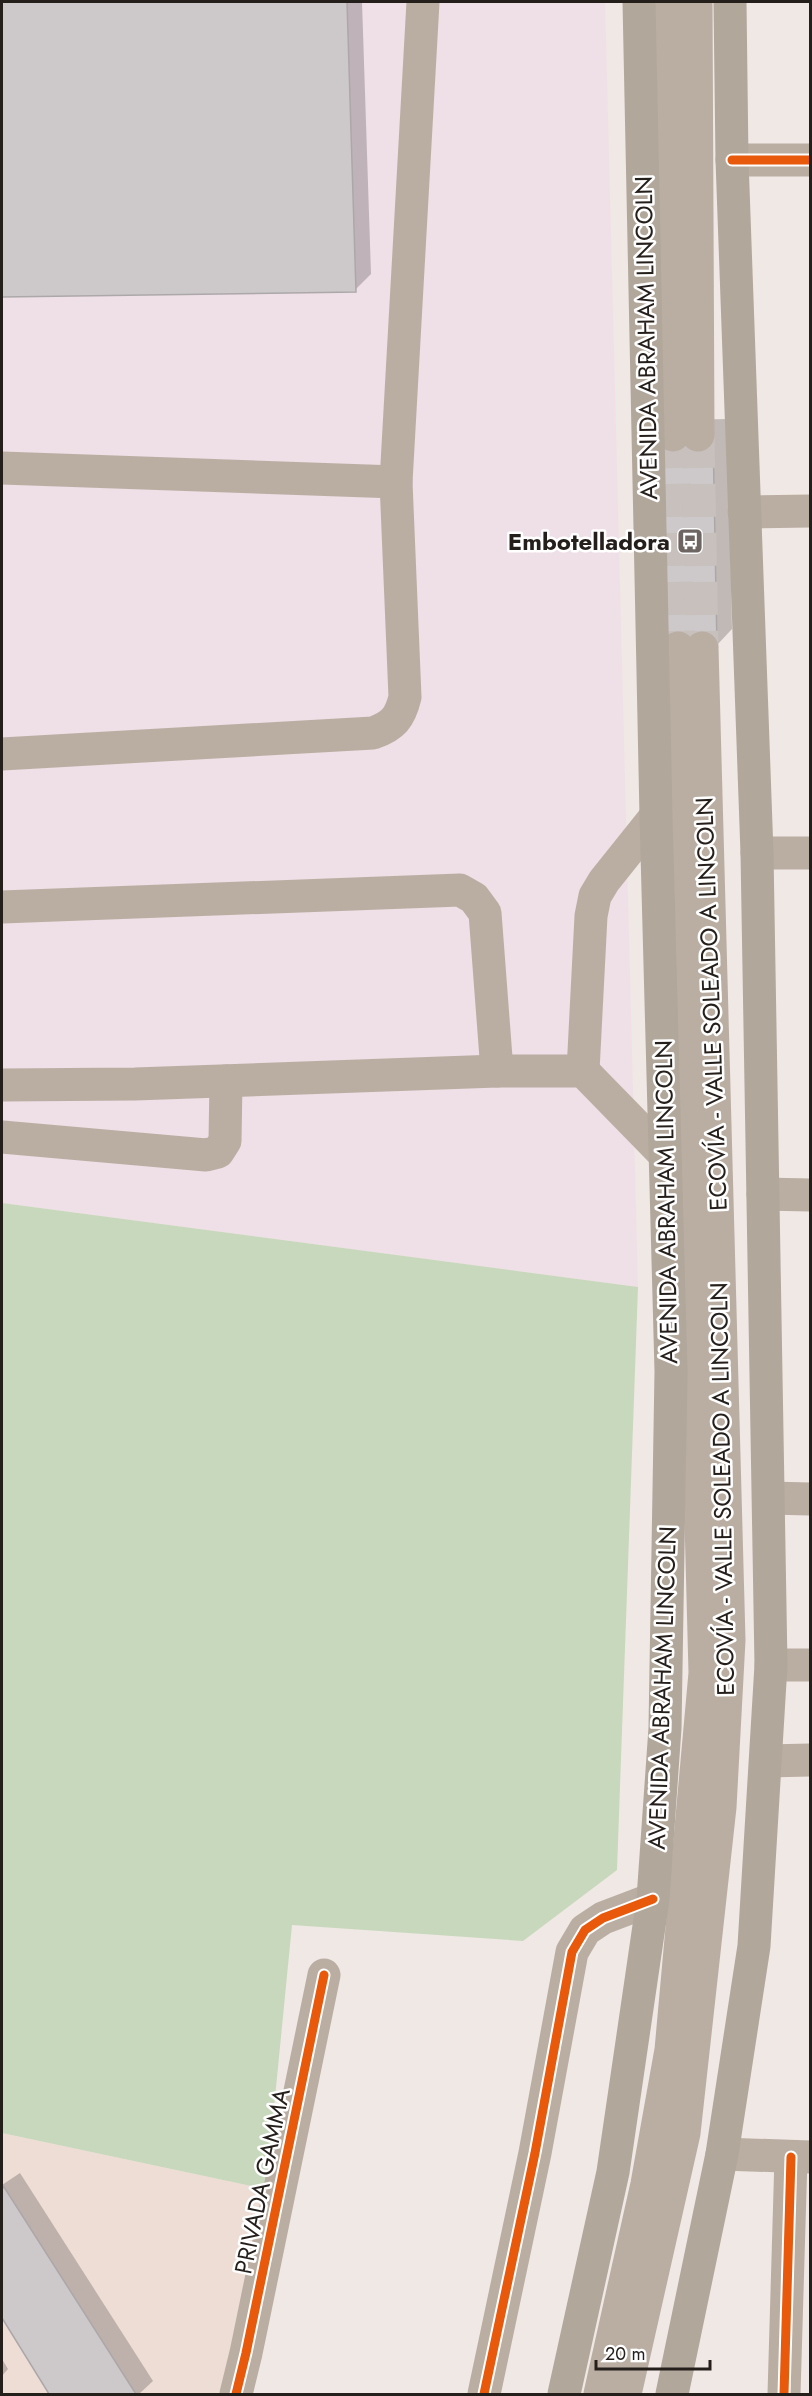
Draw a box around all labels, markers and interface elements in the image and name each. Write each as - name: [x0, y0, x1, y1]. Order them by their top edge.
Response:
- street label: AVENIDA ABRAHAM LINCOLN: [626, 176, 666, 500]
- place label: Embotelladora: [508, 524, 670, 559]
- bus stop icon: Embotelladora: [675, 526, 705, 556]
- street label: ECOVÍA - VALLE SOLEADO A LINCOLN: [686, 797, 736, 1211]
- street label: AVENIDA ABRAHAM LINCOLN: [646, 1040, 686, 1364]
- street label: ECOVÍA - VALLE SOLEADO A LINCOLN: [701, 1282, 743, 1696]
- street label: AVENIDA ABRAHAM LINCOLN: [639, 1526, 685, 1850]
- street label: PRIVADA GAMMA: [225, 2085, 299, 2277]
- scale bar: [596, 2333, 710, 2371]
- text: 20 m: [605, 2341, 645, 2367]

